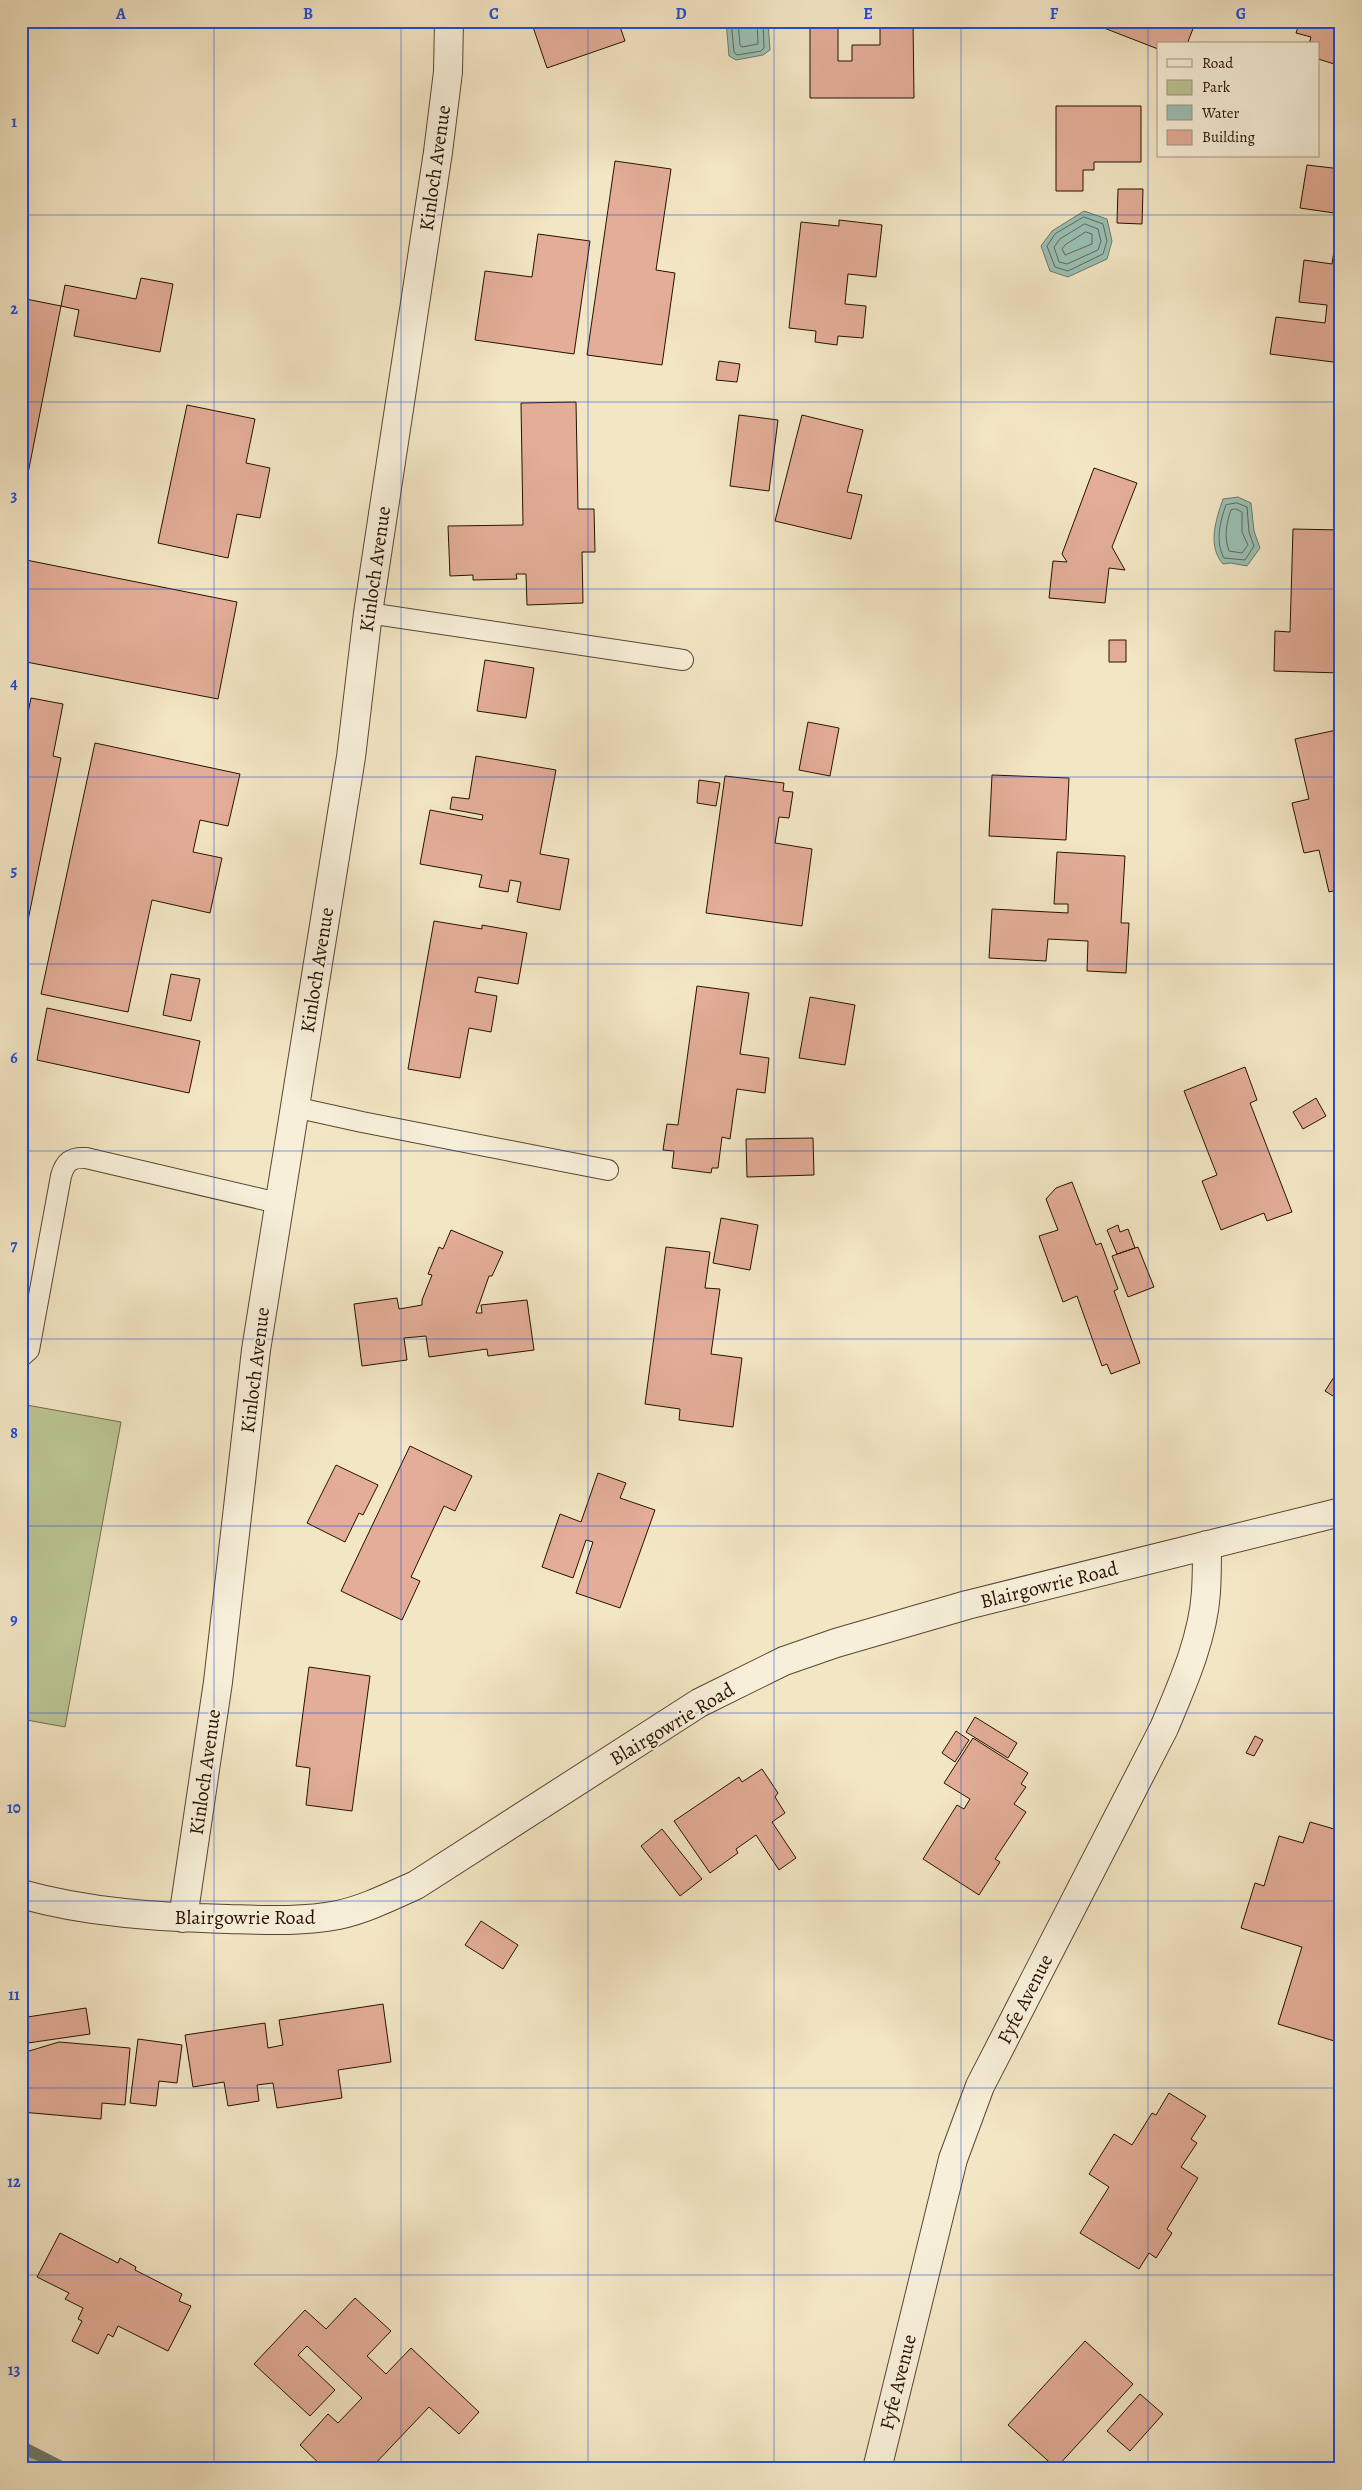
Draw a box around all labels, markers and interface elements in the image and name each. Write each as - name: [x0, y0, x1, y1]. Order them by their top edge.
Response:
- text: A: [115, 3, 127, 25]
- text: B: [303, 3, 313, 25]
- text: C: [489, 3, 499, 25]
- text: D: [675, 3, 687, 25]
- text: E: [863, 3, 873, 25]
- text: F: [1050, 3, 1059, 25]
- text: G: [1236, 3, 1246, 25]
- legend: [1157, 42, 1320, 158]
- text: Road: [1202, 53, 1234, 73]
- text: Park: [1202, 77, 1231, 97]
- street label: Kinloch Avenue: [413, 103, 457, 233]
- text: Water: [1201, 103, 1239, 123]
- text: 1: [11, 111, 17, 133]
- text: Building: [1202, 127, 1255, 147]
- text: 2: [10, 298, 18, 320]
- text: 3: [11, 485, 18, 507]
- street label: Kinloch Avenue: [353, 504, 397, 634]
- text: 4: [10, 673, 18, 695]
- text: 5: [11, 860, 18, 882]
- street label: Kinloch Avenue: [294, 905, 340, 1035]
- text: 6: [10, 1047, 18, 1069]
- text: 7: [11, 1235, 18, 1257]
- street label: Kinloch Avenue: [234, 1305, 276, 1435]
- text: 8: [10, 1422, 18, 1444]
- street label: Blairgowrie Road: [977, 1555, 1121, 1615]
- text: 9: [10, 1609, 18, 1631]
- street label: Blairgowrie Road: [605, 1676, 740, 1772]
- street label: Kinloch Avenue: [183, 1707, 227, 1837]
- text: 10: [7, 1797, 21, 1819]
- street label: Blairgowrie Road: [174, 1904, 316, 1931]
- street label: Fyfe Avenue: [991, 1949, 1059, 2049]
- text: 11: [8, 1984, 20, 2006]
- text: 12: [7, 2171, 21, 2193]
- street label: Fyfe Avenue: [873, 2331, 923, 2433]
- text: 13: [8, 2359, 20, 2381]

